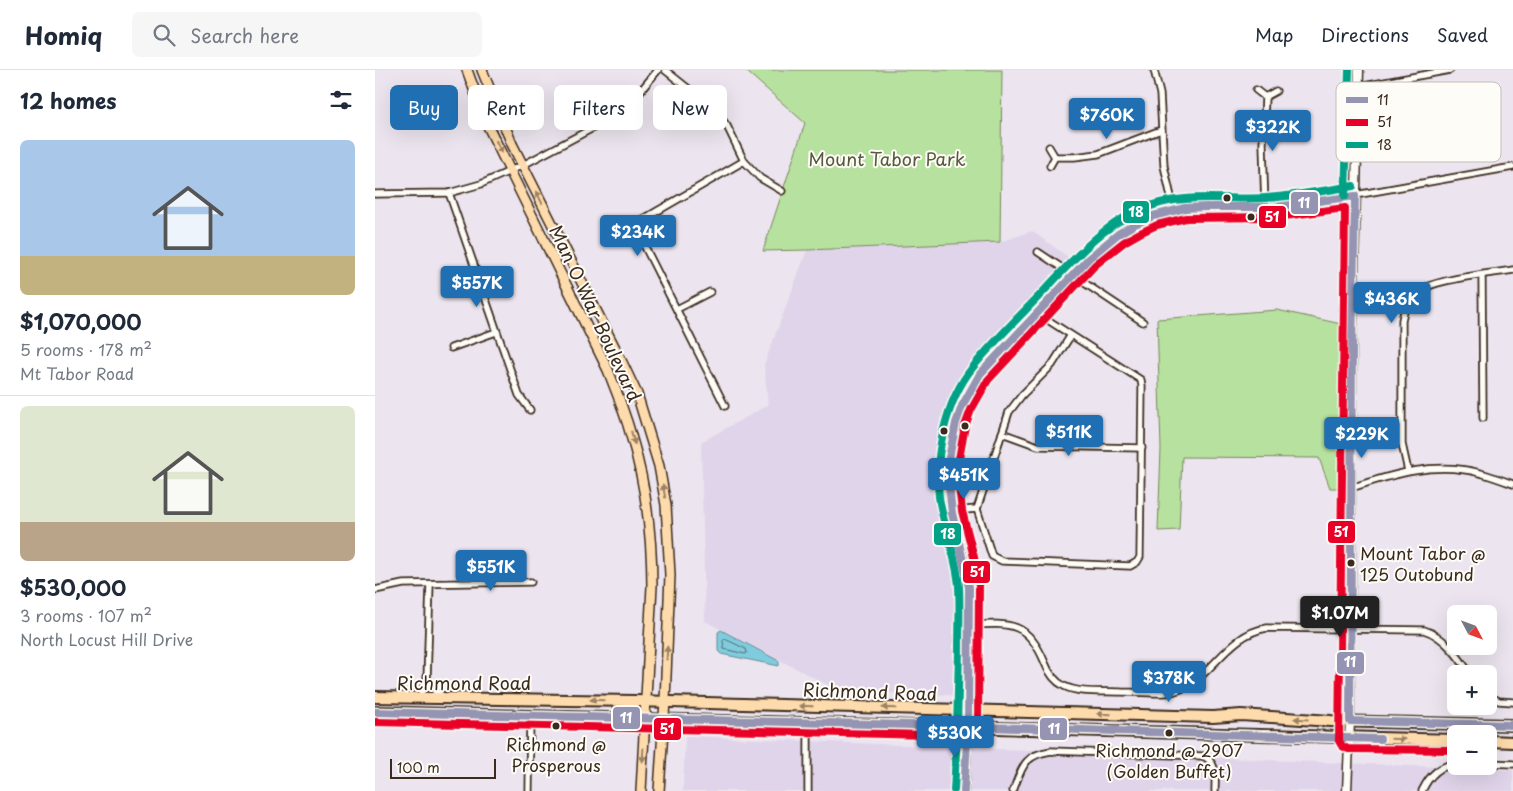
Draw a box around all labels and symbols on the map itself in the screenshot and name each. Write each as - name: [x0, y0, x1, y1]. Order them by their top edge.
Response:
- legend: [1336, 82, 1501, 162]
- text: 11: [1377, 89, 1389, 110]
- pin: $760K: [1072, 98, 1142, 140]
- pin: $322K: [1238, 109, 1308, 152]
- text: 51: [1377, 111, 1392, 132]
- text: 18: [1377, 134, 1392, 155]
- one-way arrow: [495, 140, 503, 155]
- park label: Mount Tabor Park: [808, 145, 966, 172]
- one-way arrow: [535, 190, 543, 205]
- line badge: 11: [1290, 191, 1319, 215]
- text: 11: [1298, 192, 1310, 213]
- unlabelled marker: [1222, 193, 1232, 203]
- line badge: 18: [1122, 200, 1150, 224]
- text: 18: [1128, 201, 1144, 222]
- line badge: 51: [1258, 205, 1287, 229]
- text: 51: [1264, 206, 1280, 227]
- unlabelled marker: [1246, 212, 1256, 222]
- pin: $234K: [603, 214, 673, 257]
- street label: Man O War Boulevard: [543, 220, 649, 406]
- pin: $557K: [442, 266, 512, 308]
- pin: $436K: [1357, 282, 1427, 324]
- pin: $511K: [1034, 414, 1104, 457]
- pin: $229K: [1327, 416, 1397, 459]
- unlabelled marker: [960, 421, 970, 431]
- unlabelled marker: [939, 426, 949, 436]
- one-way arrow: [629, 430, 637, 445]
- pin: $451K: [929, 458, 999, 500]
- one-way arrow: [659, 482, 667, 498]
- line badge: 51: [1327, 520, 1356, 544]
- text: 51: [1333, 521, 1349, 542]
- line badge: 18: [933, 522, 962, 546]
- text: 18: [940, 523, 956, 544]
- place label: Mount Tabor @ 125 Outobund: [1360, 540, 1485, 587]
- pin: $551K: [456, 550, 526, 592]
- marker: Mount Tabor @ 125 Outobund: [1346, 558, 1356, 568]
- line badge: 51: [962, 560, 991, 584]
- text: 51: [969, 561, 985, 582]
- pin: $1.07M: [1299, 596, 1381, 638]
- north arrow: [1447, 605, 1497, 655]
- one-way arrow: [664, 644, 672, 660]
- line badge: 11: [1336, 651, 1365, 675]
- text: 11: [1344, 651, 1356, 672]
- pin: $378K: [1134, 660, 1204, 703]
- street label: Richmond Road: [397, 669, 531, 696]
- street label: Richmond Road: [802, 675, 938, 707]
- one-way arrow: [589, 696, 605, 704]
- one-way arrow: [798, 701, 814, 709]
- one-way arrow: [881, 704, 897, 712]
- line badge: 11: [612, 706, 641, 730]
- text: 11: [620, 707, 632, 728]
- one-way arrow: [1096, 710, 1112, 718]
- one-way arrow: [1293, 715, 1309, 723]
- pin: $530K: [920, 716, 990, 758]
- line badge: 51: [653, 717, 682, 741]
- line badge: 11: [1039, 717, 1068, 741]
- text: 51: [659, 718, 675, 739]
- text: 11: [1048, 718, 1060, 739]
- marker: Richmond @ Prosperous: [551, 721, 561, 731]
- marker: Richmond @ 2907 (Golden Buffet): [1164, 728, 1174, 738]
- place label: Richmond @ Prosperous: [506, 731, 606, 778]
- one-way arrow: [1390, 735, 1406, 743]
- place label: Richmond @ 2907 (Golden Buffet): [1095, 737, 1243, 784]
- one-way arrow: [638, 748, 646, 764]
- scale bar: [390, 756, 496, 779]

